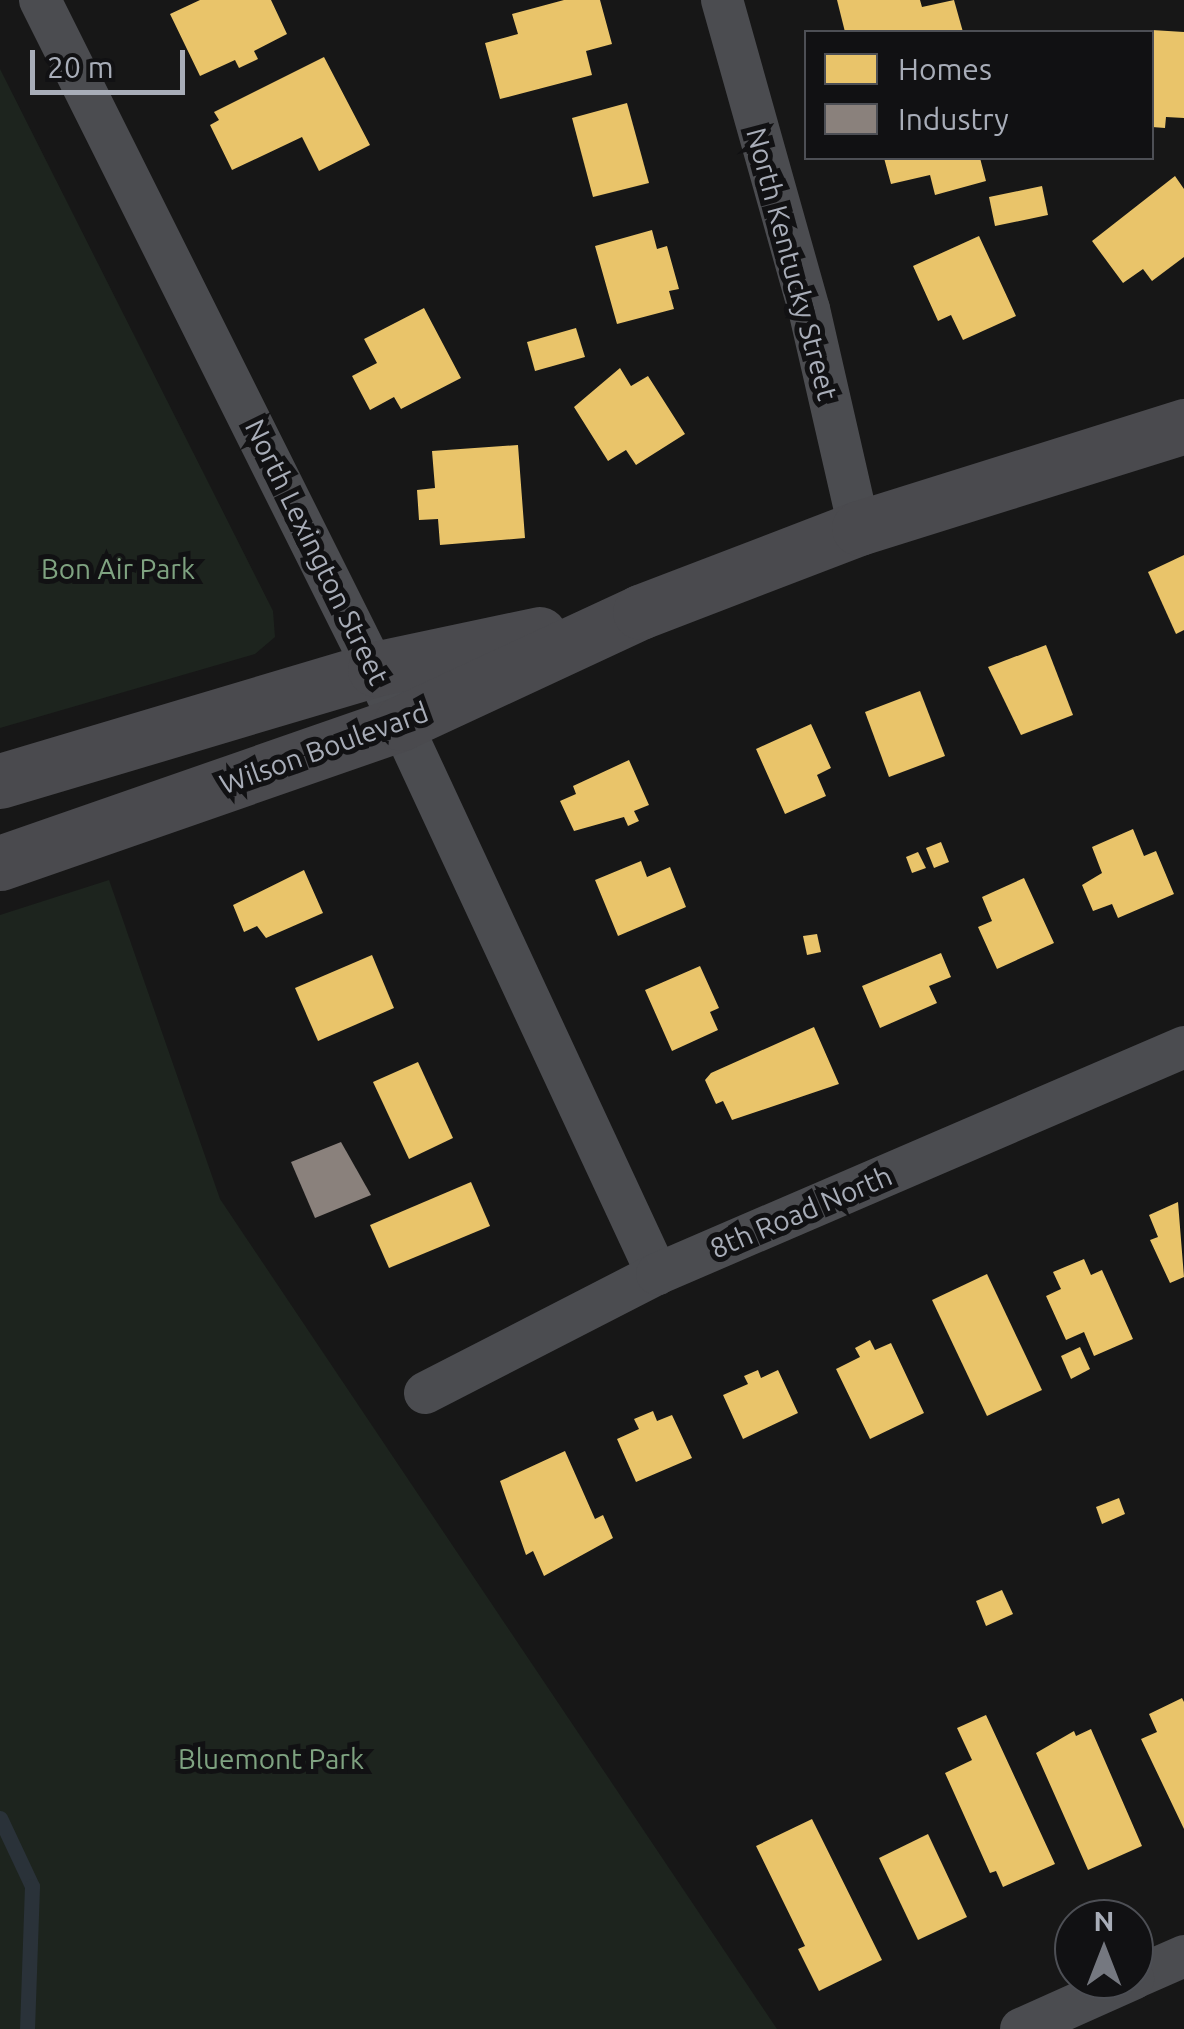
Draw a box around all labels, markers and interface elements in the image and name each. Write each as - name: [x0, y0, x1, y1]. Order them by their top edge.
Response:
- scale bar: [35, 30, 190, 92]
- legend: [804, 30, 1154, 160]
- text: 20 m: [47, 50, 114, 84]
- text: Homes: [898, 52, 992, 86]
- text: Industry: [898, 102, 1009, 136]
- street label: North Kentucky Street: [739, 124, 845, 404]
- street label: North Lexington Street: [238, 414, 396, 690]
- park label: Bon Air Park: [41, 552, 195, 586]
- street label: Wilson Boulevard: [215, 695, 433, 801]
- street label: 8th Road North: [705, 1159, 897, 1265]
- park label: Bluemont Park: [178, 1742, 364, 1776]
- north arrow: [1054, 1899, 1154, 1999]
- text: N: [1094, 1905, 1114, 1936]

